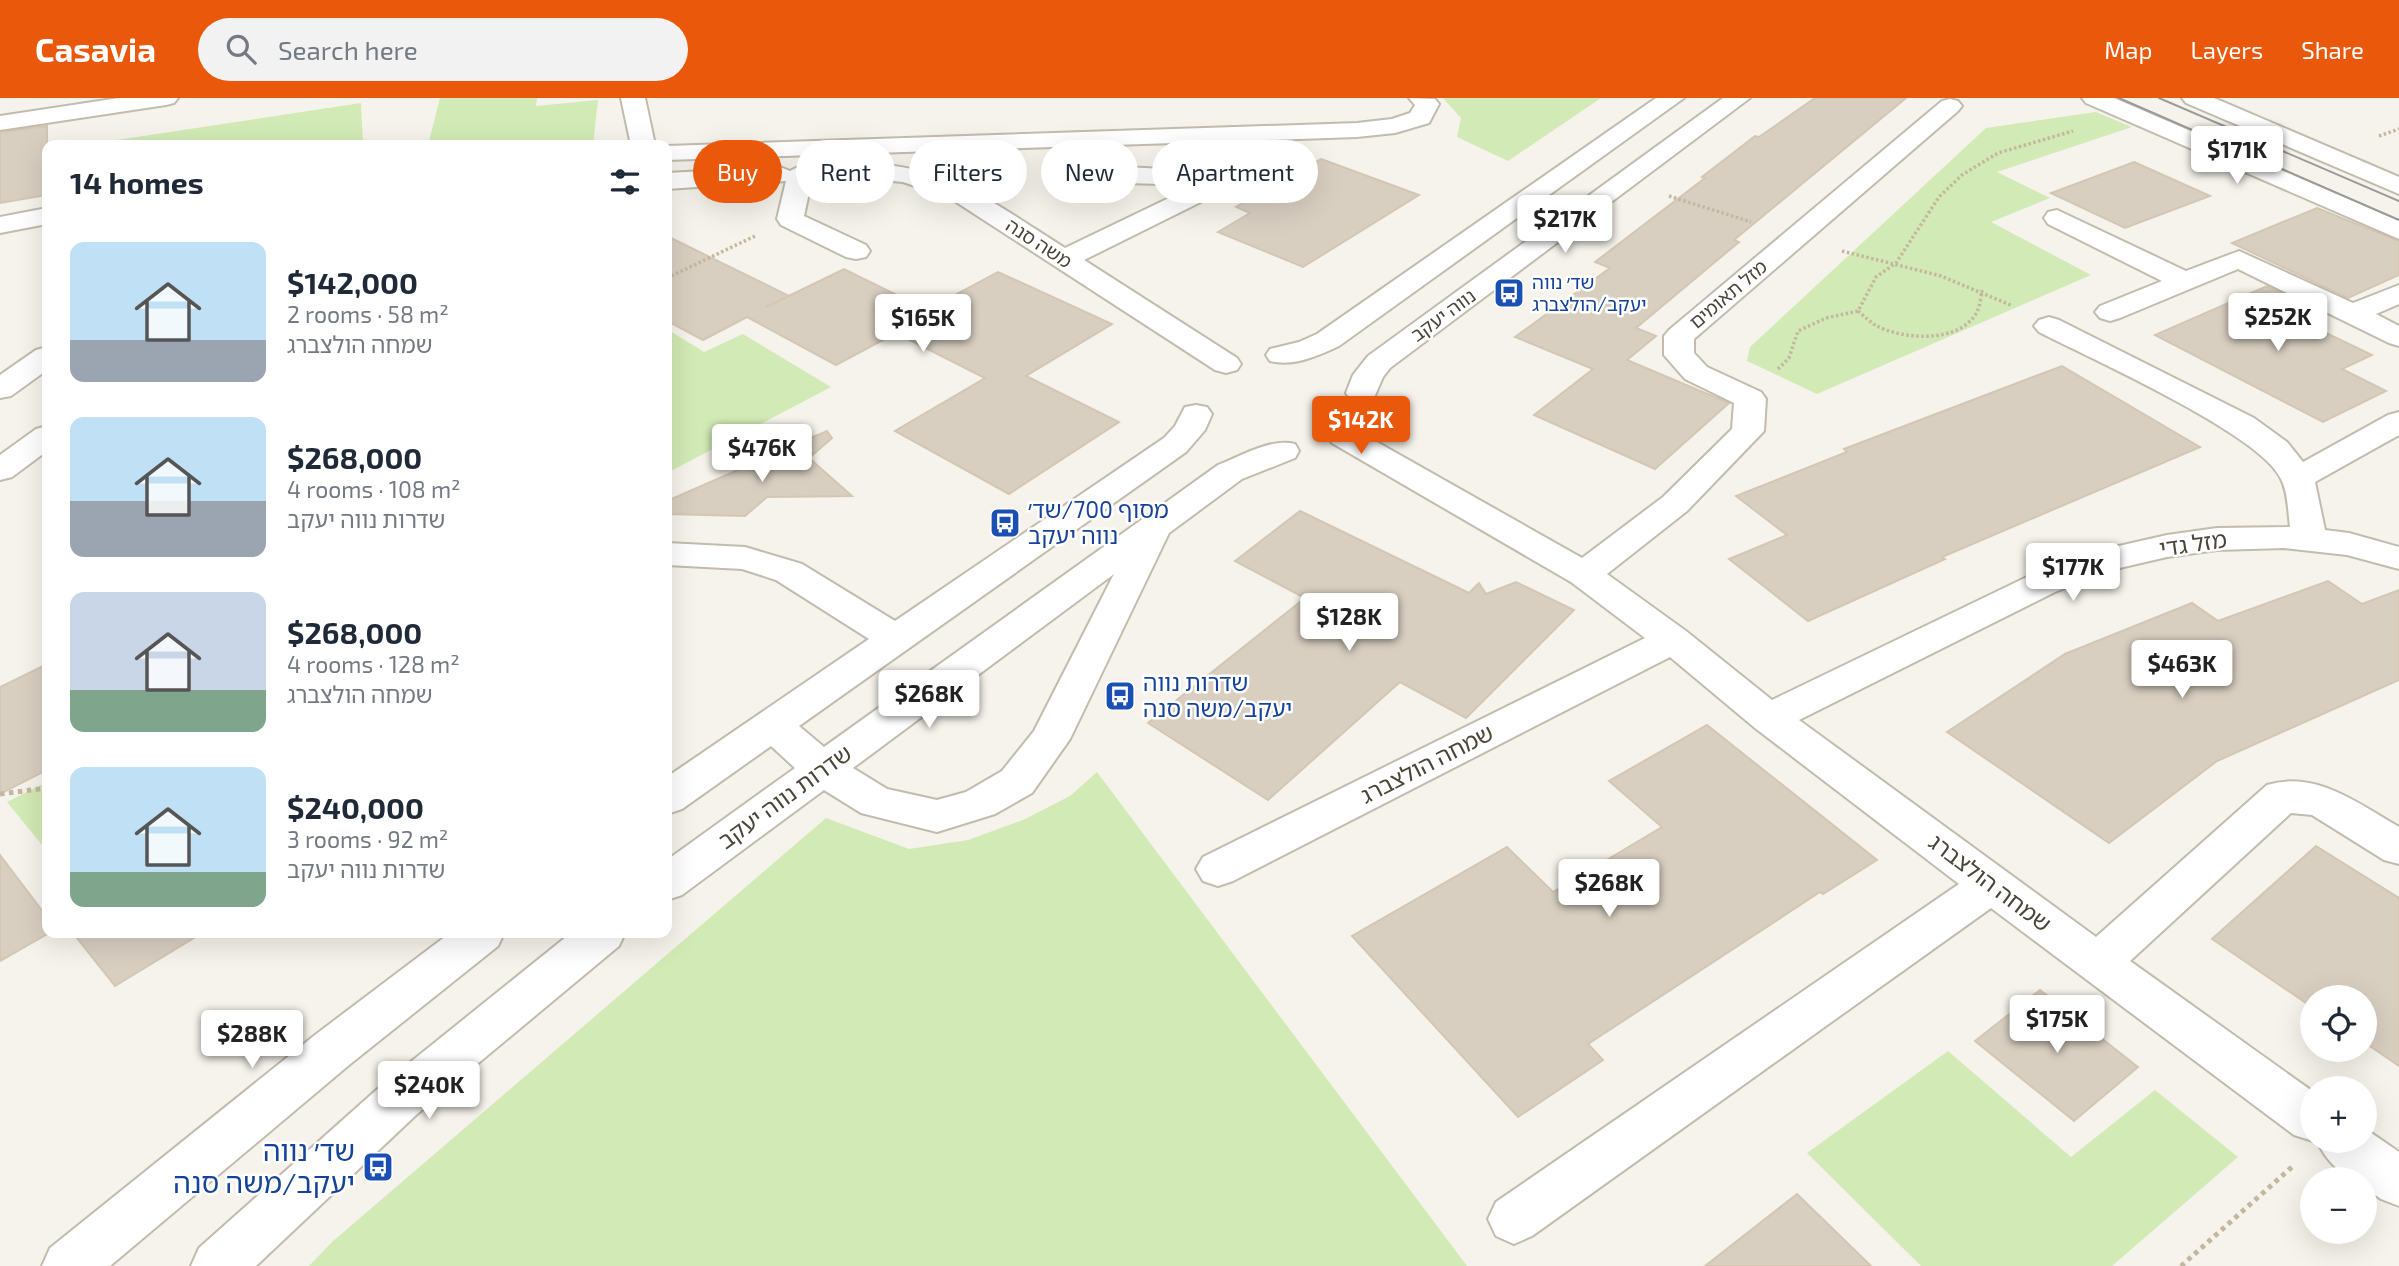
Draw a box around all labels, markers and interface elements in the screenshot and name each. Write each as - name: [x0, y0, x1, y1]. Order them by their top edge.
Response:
- search box: [198, 18, 688, 81]
- text: Casavia: [35, 29, 156, 69]
- icon: search: [222, 30, 260, 68]
- text: Search here: [278, 34, 418, 65]
- text: Map: [2104, 35, 2152, 64]
- text: Layers: [2190, 35, 2263, 64]
- text: Share: [2301, 35, 2364, 64]
- pin: $171K: [2188, 126, 2286, 186]
- text: $171K: [2207, 135, 2267, 163]
- chip: Buy: [693, 140, 782, 203]
- chip: Rent: [796, 140, 895, 203]
- chip: Filters: [909, 140, 1027, 203]
- chip: New: [1041, 140, 1138, 203]
- chip: Apartment: [1152, 140, 1318, 203]
- icon: filters: [606, 163, 644, 201]
- text: 14 homes: [70, 164, 204, 200]
- pin: $217K: [1516, 195, 1614, 255]
- text: $217K: [1533, 204, 1597, 232]
- street label: משה סנה: [1002, 213, 1077, 272]
- street label: מזל תאומים: [1684, 255, 1771, 333]
- text: $142,000: [287, 264, 418, 300]
- icon: home: [126, 270, 210, 354]
- place label: שד׳ נווה יעקב/הולצברג: [1532, 270, 1647, 315]
- bus stop icon: שד׳ נווה יעקב/הולצברג: [1492, 276, 1526, 310]
- street label: נווה יעקב: [1406, 283, 1480, 346]
- pin: $165K: [874, 294, 972, 354]
- pin: $252K: [2229, 294, 2327, 353]
- text: 2 rooms · 58 m²: [287, 300, 449, 328]
- text: $252K: [2244, 302, 2312, 330]
- text: $165K: [891, 303, 955, 331]
- text: שמחה הולצברג: [287, 330, 433, 358]
- pin: $142K: [1312, 396, 1410, 456]
- text: $142K: [1328, 405, 1394, 433]
- pin: $476K: [713, 424, 811, 484]
- text: $476K: [728, 433, 796, 461]
- text: $268,000: [287, 439, 422, 475]
- icon: home: [126, 445, 210, 529]
- text: 4 rooms · 108 m²: [287, 475, 461, 503]
- place label: מסוף 700/שד׳ נווה יעקב: [1028, 495, 1169, 549]
- text: שדרות נווה יעקב: [287, 505, 445, 533]
- bus stop icon: מסוף 700/שד׳ נווה יעקב: [988, 506, 1022, 540]
- street label: מזל גדי: [2157, 524, 2228, 562]
- pin: $177K: [2024, 544, 2122, 603]
- text: $177K: [2042, 552, 2104, 580]
- pin: $128K: [1300, 594, 1398, 653]
- text: $128K: [1316, 602, 1382, 630]
- text: $268,000: [287, 614, 422, 650]
- icon: home: [126, 620, 210, 704]
- pin: $463K: [2133, 640, 2231, 700]
- text: $463K: [2147, 649, 2217, 677]
- text: 4 rooms · 128 m²: [287, 650, 460, 678]
- place label: שדרות נווה יעקב/משה סנה: [1143, 668, 1292, 722]
- pin: $268K: [880, 670, 978, 730]
- text: $268K: [894, 679, 964, 707]
- bus stop icon: שדרות נווה יעקב/משה סנה: [1103, 679, 1137, 713]
- text: שמחה הולצברג: [287, 680, 433, 708]
- street label: שמחה הולצברג: [1355, 718, 1498, 809]
- street label: שדרות נווה יעקב: [712, 738, 857, 854]
- text: $240,000: [287, 789, 424, 825]
- icon: home: [126, 795, 210, 879]
- text: 3 rooms · 92 m²: [287, 825, 448, 853]
- street label: שמחה הולצברג: [1924, 827, 2057, 937]
- text: שדרות נווה יעקב: [287, 855, 445, 883]
- pin: $268K: [1560, 860, 1658, 919]
- text: $268K: [1574, 868, 1644, 896]
- map controls: [2300, 985, 2377, 1244]
- button: locate: [2300, 985, 2377, 1062]
- pin: $175K: [2008, 996, 2106, 1055]
- text: $175K: [2026, 1004, 2088, 1032]
- pin: $288K: [203, 1010, 301, 1070]
- text: $288K: [217, 1019, 287, 1047]
- pin: $240K: [380, 1062, 478, 1121]
- text: $240K: [394, 1070, 464, 1098]
- button: +: [2300, 1076, 2377, 1153]
- place label: שד׳ נווה יעקב/משה סנה: [173, 1133, 355, 1199]
- bus stop icon: שד׳ נווה יעקב/משה סנה: [361, 1150, 395, 1184]
- button: −: [2300, 1167, 2377, 1244]

